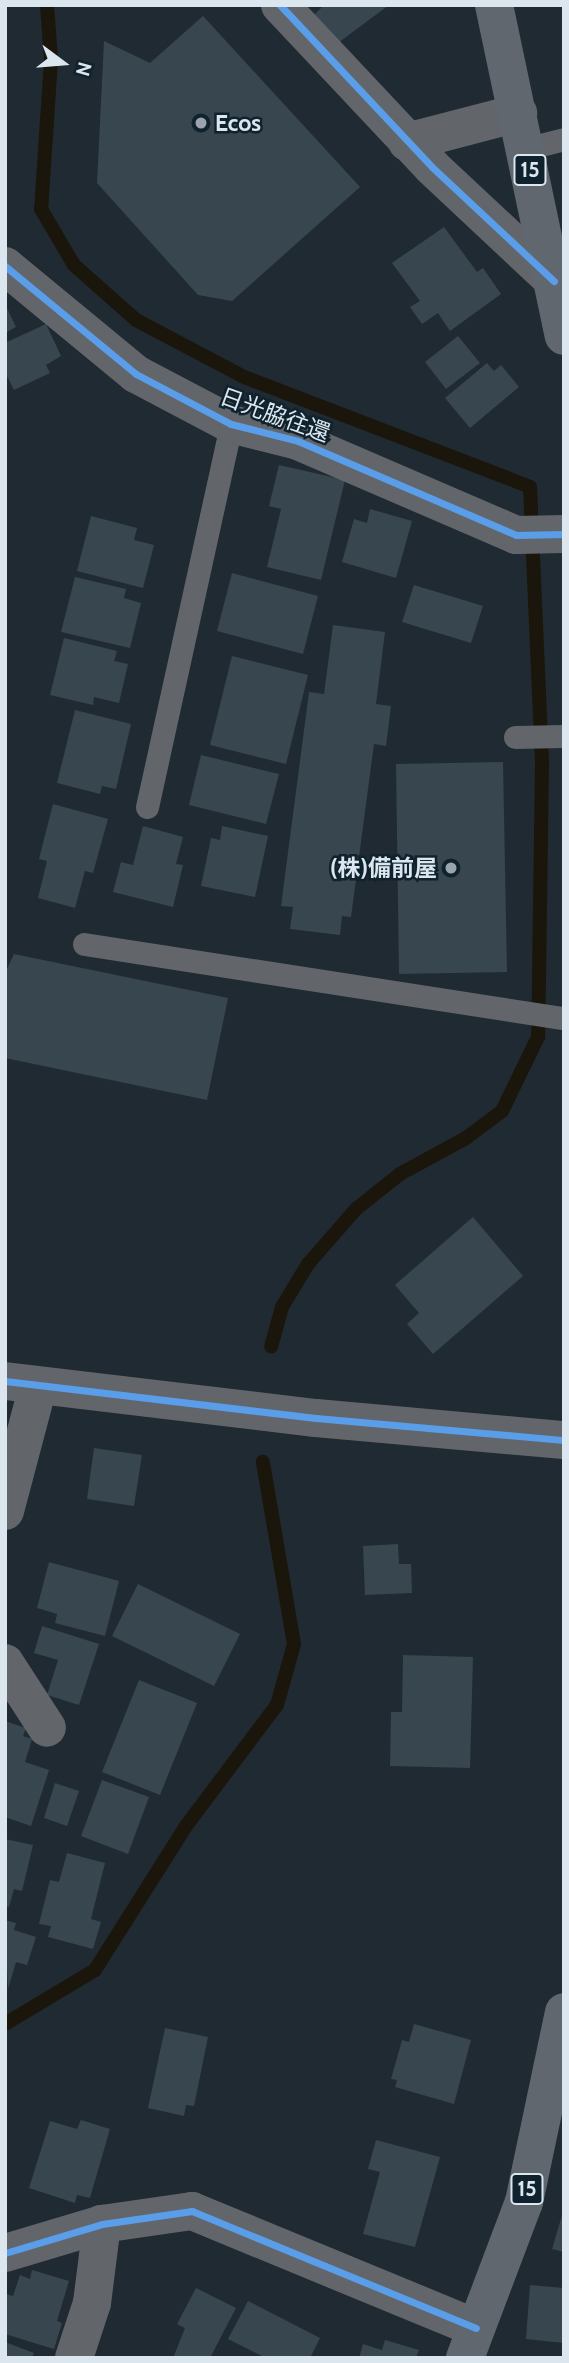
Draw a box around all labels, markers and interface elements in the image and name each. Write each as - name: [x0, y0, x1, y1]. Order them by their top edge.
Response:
- north arrow: [28, 28, 98, 98]
- text: N: [71, 59, 97, 79]
- place label: Ecos: [215, 109, 261, 137]
- marker: Ecos: [193, 115, 209, 131]
- road number: 15: [512, 152, 548, 188]
- street label: 日光脇往還: [216, 382, 334, 448]
- place label: (株)備前屋: [330, 854, 437, 882]
- marker: (株)備前屋: [443, 860, 459, 876]
- road number: 15: [510, 2172, 544, 2206]

